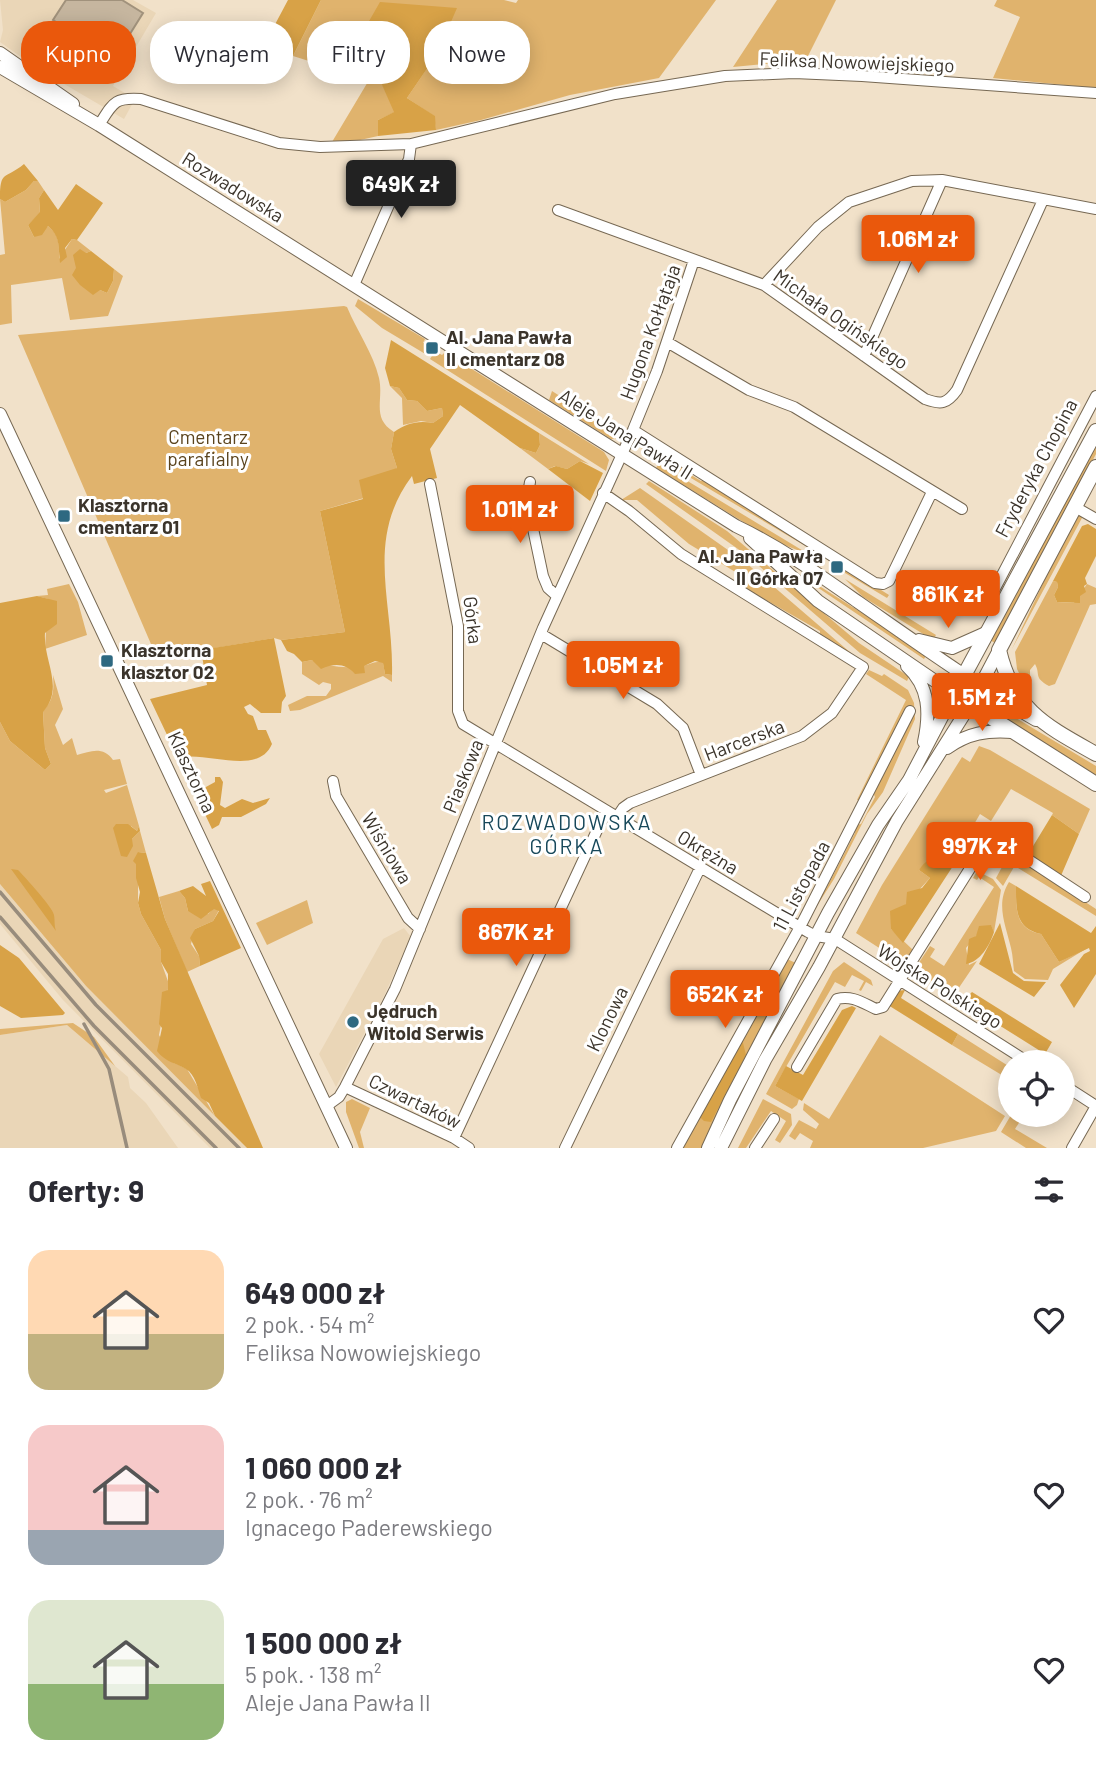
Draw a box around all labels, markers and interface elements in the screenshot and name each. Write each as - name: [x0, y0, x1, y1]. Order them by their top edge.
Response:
- chip: Kupno: [21, 21, 136, 84]
- chip: Wynajem: [150, 21, 293, 84]
- chip: Filtry: [307, 21, 410, 84]
- chip: Nowe: [424, 21, 530, 84]
- street label: Feliksa Nowowiejskiego: [759, 47, 955, 76]
- street label: Rozwadowska: [178, 146, 288, 227]
- pin: 649K zł: [336, 160, 466, 220]
- text: 649K zł: [362, 169, 440, 197]
- pin: 1.06M zł: [846, 216, 990, 275]
- text: 1.06M zł: [878, 224, 958, 252]
- street label: Hugona Kołłątaja: [614, 261, 685, 403]
- street label: Michała Ogińskiego: [769, 263, 913, 374]
- place label: Al. Jana Pawła II cmentarz 08: [446, 325, 572, 370]
- marker: Al. Jana Pawła II cmentarz 08: [424, 340, 440, 356]
- street label: Aleje Jana Pawła II: [555, 383, 697, 484]
- street label: Fryderyka Chopina: [989, 395, 1082, 541]
- park label: Cmentarz parafialny: [167, 425, 249, 470]
- pin: 1.01M zł: [448, 486, 592, 545]
- place label: Klasztorna cmentarz 01: [78, 493, 179, 538]
- text: 1.01M zł: [482, 494, 558, 522]
- marker: Klasztorna cmentarz 01: [56, 508, 72, 524]
- place label: Al. Jana Pawła II Górka 07: [697, 544, 824, 589]
- marker: Al. Jana Pawła II Górka 07: [829, 559, 845, 575]
- pin: 861K zł: [883, 570, 1013, 630]
- text: 861K zł: [912, 579, 984, 607]
- street label: Górka: [459, 595, 488, 645]
- place label: Klasztorna klasztor 02: [121, 638, 214, 683]
- pin: 1.05M zł: [551, 642, 695, 701]
- text: 1.05M zł: [583, 650, 663, 678]
- marker: Klasztorna klasztor 02: [99, 653, 115, 669]
- pin: 1.5M zł: [917, 674, 1047, 733]
- text: 1.5M zł: [948, 682, 1016, 710]
- street label: Harcerska: [701, 714, 787, 765]
- street label: Klasztorna: [164, 727, 221, 816]
- street label: Piaskowa: [437, 736, 488, 816]
- street label: Wiśniowa: [357, 808, 418, 888]
- district label: ROZWADOWSKA GÓRKA: [481, 809, 653, 858]
- pin: 997K zł: [915, 822, 1045, 882]
- street label: Okrężna: [674, 825, 743, 879]
- text: 997K zł: [942, 831, 1018, 859]
- street label: 11 Listopada: [767, 837, 834, 935]
- pin: 867K zł: [451, 908, 581, 968]
- text: 867K zł: [478, 917, 554, 945]
- street label: Wojska Polskiego: [874, 938, 1007, 1033]
- pin: 652K zł: [660, 970, 790, 1030]
- text: 652K zł: [686, 979, 764, 1007]
- street label: Klonowa: [581, 982, 632, 1055]
- place label: Jędruch Witold Serwis: [367, 999, 484, 1044]
- marker: Jędruch Witold Serwis: [345, 1014, 361, 1030]
- map controls: [998, 1050, 1075, 1127]
- button: locate: [998, 1050, 1075, 1127]
- street label: Czwartaków: [365, 1068, 465, 1133]
- icon: filters: [1030, 1171, 1068, 1209]
- text: Oferty: 9: [28, 1172, 144, 1208]
- text: 649 000 zł: [245, 1274, 385, 1310]
- icon: home: [84, 1278, 168, 1362]
- icon: heart: [1030, 1301, 1068, 1339]
- text: 2 pok. · 54 m²: [245, 1310, 375, 1338]
- text: Feliksa Nowowiejskiego: [245, 1338, 481, 1366]
- text: 1 060 000 zł: [245, 1449, 402, 1485]
- icon: home: [84, 1453, 168, 1537]
- icon: heart: [1030, 1476, 1068, 1514]
- text: 2 pok. · 76 m²: [245, 1485, 373, 1513]
- text: Ignacego Paderewskiego: [245, 1513, 493, 1541]
- text: 1 500 000 zł: [245, 1624, 402, 1660]
- icon: home: [84, 1628, 168, 1712]
- icon: heart: [1030, 1651, 1068, 1689]
- text: 5 pok. · 138 m²: [245, 1660, 381, 1688]
- text: Aleje Jana Pawła II: [245, 1688, 431, 1716]

